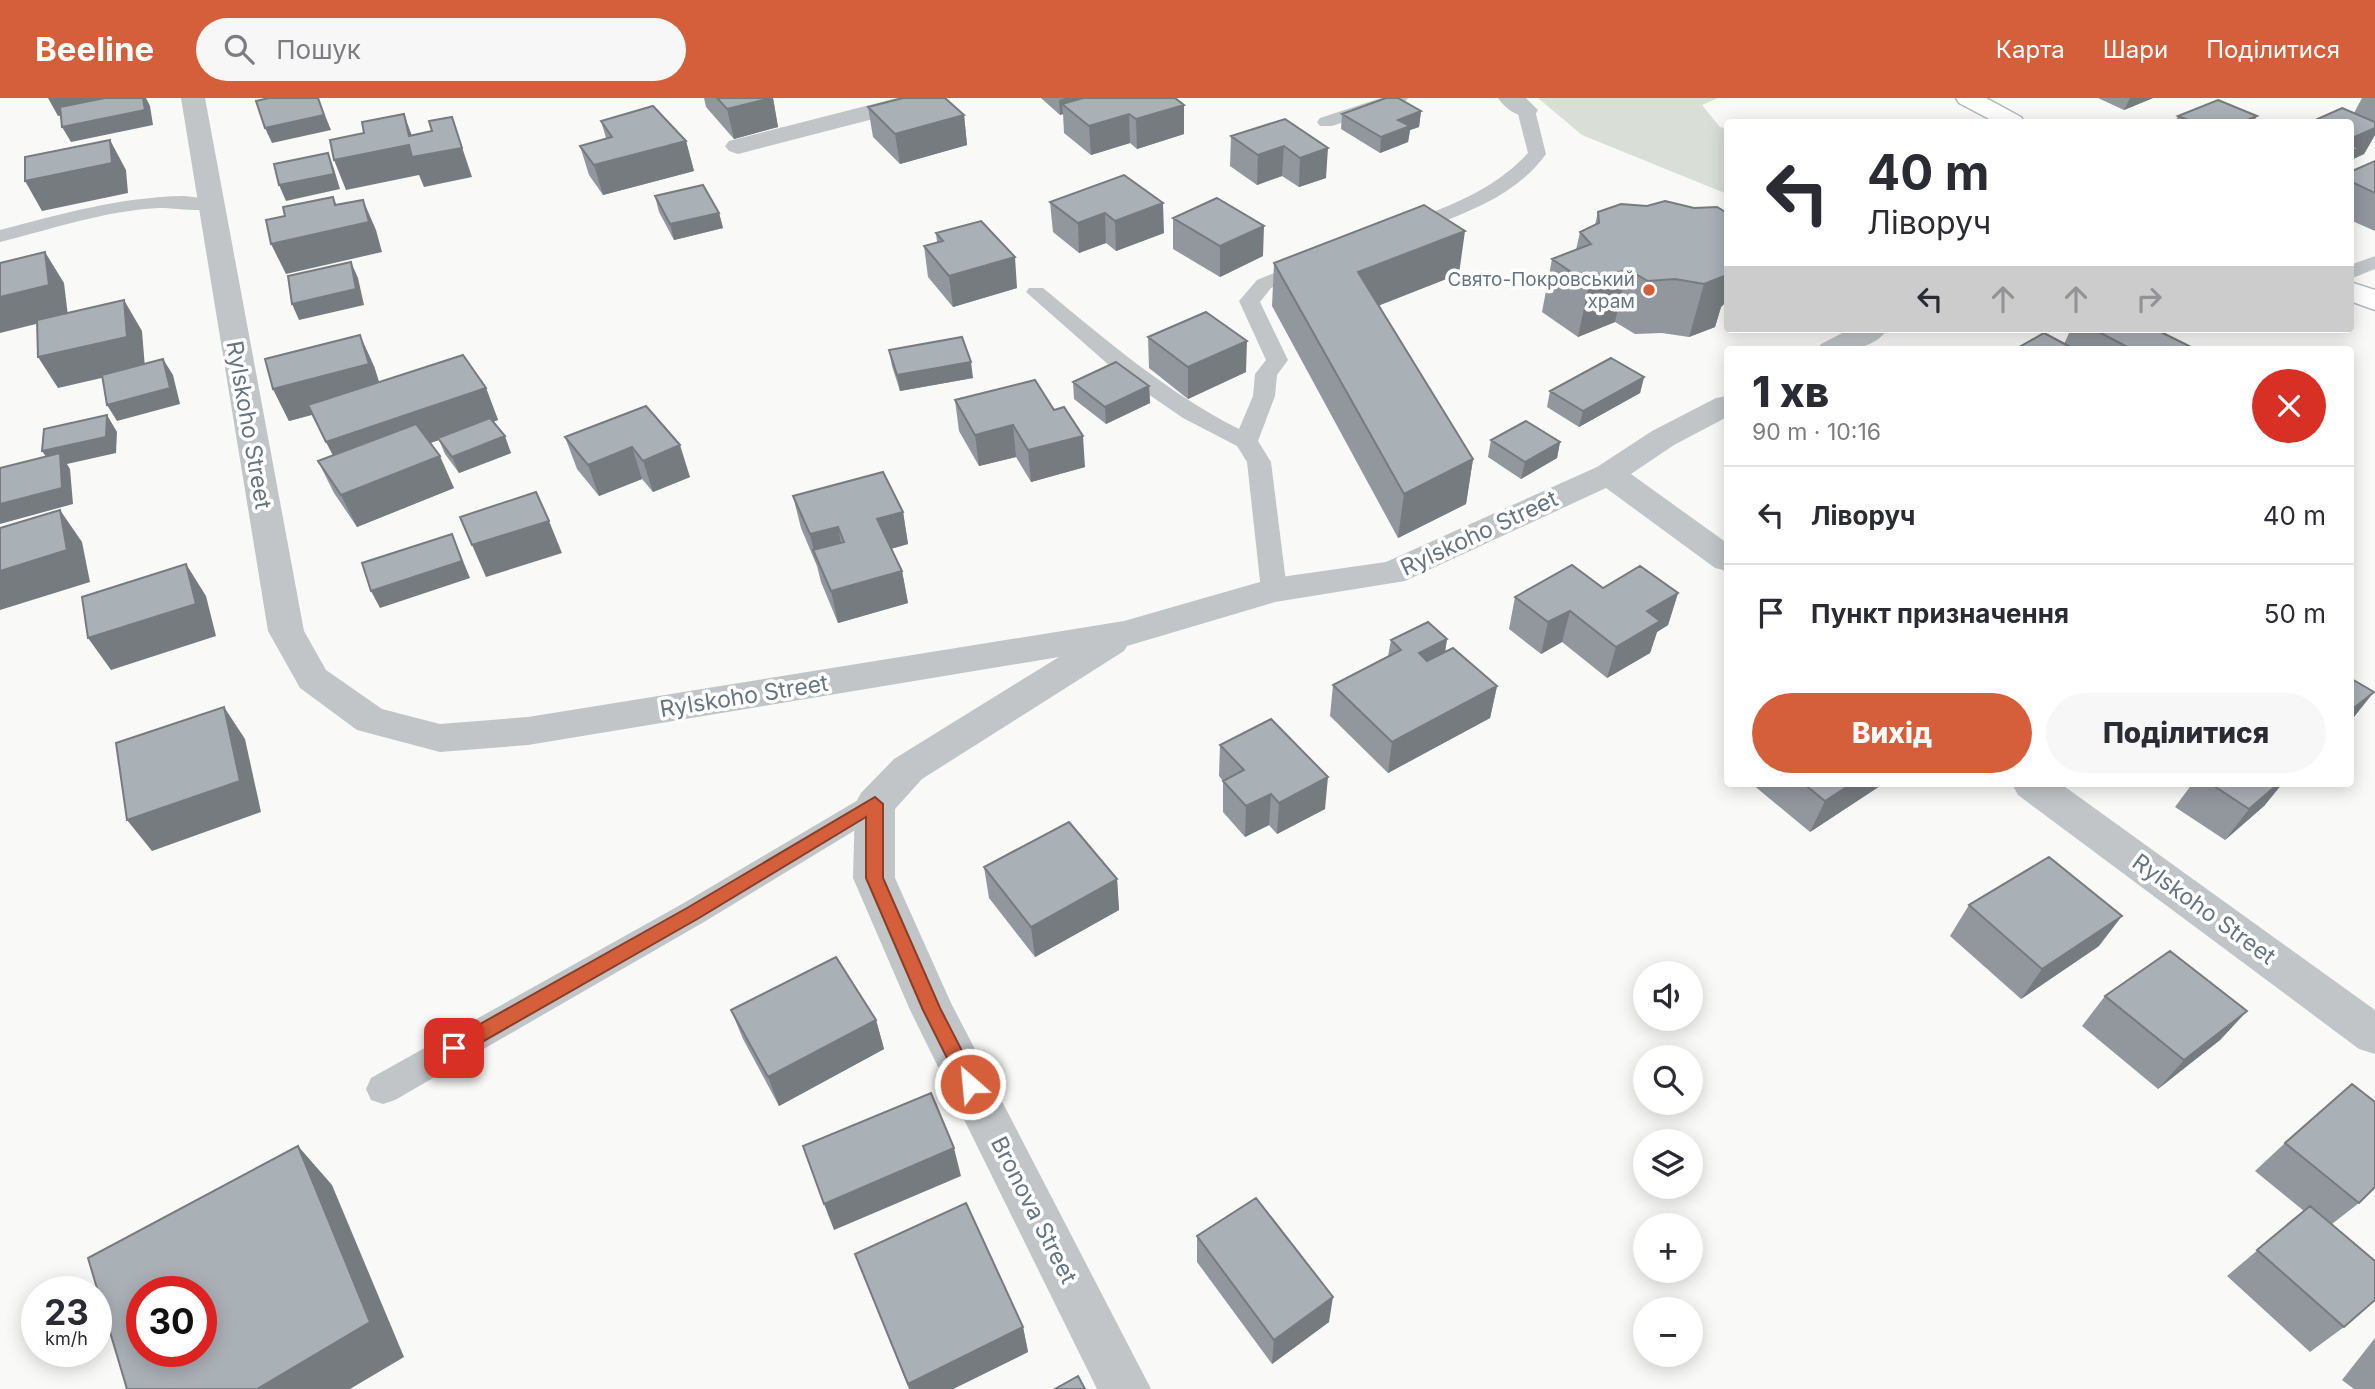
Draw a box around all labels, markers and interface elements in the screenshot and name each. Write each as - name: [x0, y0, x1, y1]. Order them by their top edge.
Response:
- search box: [196, 18, 686, 81]
- text: Beeline: [35, 29, 154, 69]
- icon: search: [220, 30, 258, 68]
- text: Пошук: [276, 34, 361, 65]
- text: Карта: [1996, 35, 2065, 64]
- text: Шари: [2103, 35, 2168, 64]
- text: Поділитися: [2206, 35, 2340, 64]
- text: 40 m: [1867, 143, 1990, 202]
- icon: left: [1752, 147, 1843, 238]
- text: Ліворуч: [1867, 203, 1991, 242]
- place label: Свято-Покровський храм: [1447, 268, 1635, 313]
- icon: left: [1911, 280, 1949, 318]
- icon: ahead: [1984, 280, 2022, 318]
- icon: ahead: [2057, 280, 2095, 318]
- icon: right: [2130, 280, 2168, 318]
- marker: Свято-Покровський храм: [1641, 282, 1657, 298]
- street label: Rylskoho Street: [220, 339, 278, 512]
- text: 1 хв: [1752, 366, 1829, 417]
- button: close: [2252, 369, 2326, 443]
- text: 90 m · 10:16: [1752, 418, 1881, 446]
- street label: Rylskoho Street: [1396, 484, 1562, 582]
- icon: left: [1752, 496, 1790, 534]
- text: Ліворуч: [1811, 500, 1915, 531]
- text: 40 m: [2263, 500, 2326, 531]
- icon: arrive: [1752, 594, 1790, 632]
- text: Пункт призначення: [1811, 598, 2069, 629]
- text: 50 m: [2264, 598, 2326, 629]
- street label: Rylskoho Street: [658, 669, 831, 723]
- button: Вихід: [1752, 693, 2032, 773]
- button: Поділитися: [2046, 693, 2326, 773]
- street label: Rylskoho Street: [2127, 848, 2281, 971]
- map controls: [1633, 961, 1703, 1367]
- button: sound: [1633, 961, 1703, 1031]
- pin: [424, 1018, 484, 1078]
- icon: arrive: [435, 1029, 473, 1067]
- button: search: [1633, 1045, 1703, 1115]
- position arrow: [933, 1047, 1007, 1121]
- button: layers: [1633, 1129, 1703, 1199]
- street label: Bronova Street: [985, 1132, 1083, 1289]
- button: +: [1633, 1213, 1703, 1283]
- speed limit sign: 30: [126, 1276, 217, 1367]
- text: 23: [44, 1291, 89, 1333]
- button: −: [1633, 1297, 1703, 1367]
- text: km/h: [45, 1328, 88, 1349]

